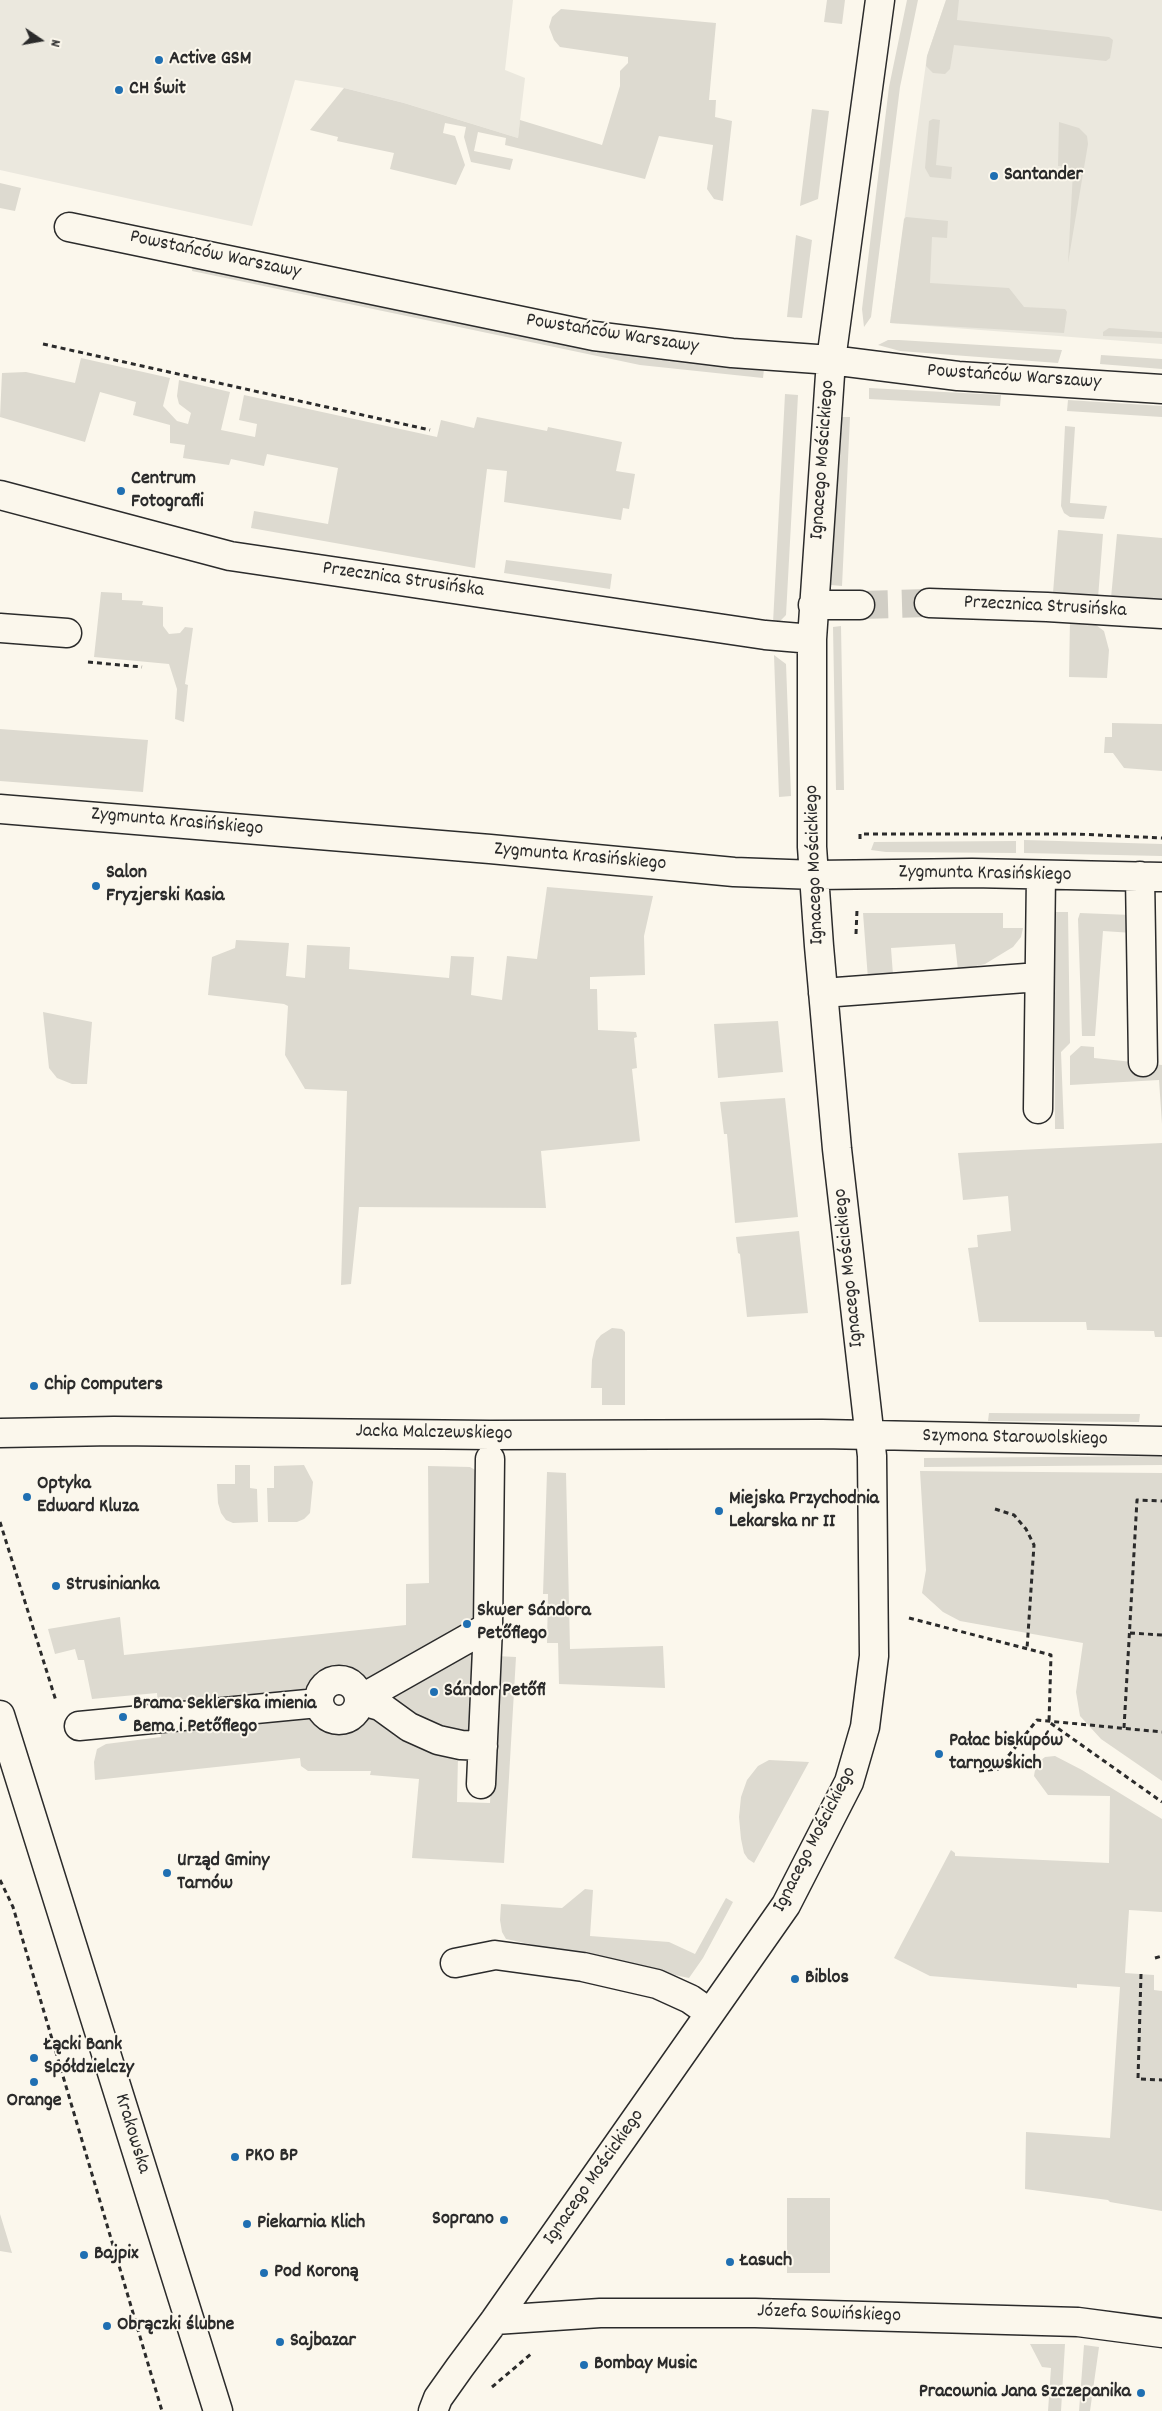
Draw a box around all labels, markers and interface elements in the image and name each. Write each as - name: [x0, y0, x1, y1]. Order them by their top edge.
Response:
- north arrow: [15, 15, 65, 65]
- text: N: [44, 38, 65, 49]
- place label: Active GSM: [169, 48, 251, 72]
- marker: Active GSM: [153, 54, 165, 66]
- place label: CH Świt: [129, 78, 186, 102]
- marker: CH Świt: [113, 84, 125, 96]
- place label: Santander: [1004, 164, 1083, 188]
- marker: Santander: [988, 170, 1000, 182]
- street label: Powstańców Warszawy: [127, 226, 303, 286]
- street label: Powstańców Warszawy: [524, 310, 700, 360]
- street label: Powstańców Warszawy: [926, 360, 1102, 396]
- street label: Ignacego Mościckiego: [806, 379, 842, 541]
- place label: Centrum Fotografii: [131, 468, 204, 515]
- marker: Centrum Fotografii: [115, 485, 127, 497]
- street label: Przecznica Strusińska: [321, 558, 485, 604]
- street label: Przecznica Strusińska: [963, 592, 1127, 624]
- street label: Ignacego Mościckiego: [801, 785, 831, 945]
- street label: Zygmunta Krasińskiego: [90, 804, 264, 842]
- street label: Zygmunta Krasińskiego: [493, 839, 667, 877]
- street label: Zygmunta Krasińskiego: [898, 861, 1072, 889]
- place label: Salon Fryzjerski Kasia: [106, 862, 224, 909]
- marker: Salon Fryzjerski Kasia: [90, 880, 102, 892]
- street label: Ignacego Mościckiego: [830, 1187, 870, 1349]
- place label: Chip Computers: [44, 1374, 163, 1398]
- marker: Chip Computers: [28, 1380, 40, 1392]
- street label: Jacka Malczewskiego: [355, 1421, 513, 1447]
- street label: Szymona Starowolskiego: [922, 1425, 1108, 1453]
- place label: Optyka Edward Kluza: [37, 1473, 139, 1520]
- place label: Miejska Przychodnia Lekarska nr II: [729, 1488, 879, 1535]
- marker: Optyka Edward Kluza: [21, 1491, 33, 1503]
- marker: Miejska Przychodnia Lekarska nr II: [713, 1505, 725, 1517]
- place label: Strusinianka: [66, 1574, 159, 1598]
- marker: Strusinianka: [50, 1580, 62, 1592]
- place label: Skwer Sándora Petőfiego: [477, 1600, 591, 1647]
- marker: Skwer Sándora Petőfiego: [461, 1618, 473, 1630]
- place label: Sándor Petőfi: [444, 1680, 546, 1704]
- marker: Sándor Petőfi: [428, 1686, 440, 1698]
- place label: Brama Seklerska imienia Bema i Petőfiego: [133, 1693, 316, 1740]
- marker: Brama Seklerska imienia Bema i Petőfiego: [117, 1711, 129, 1723]
- place label: Pałac biskupów tarnowskich: [949, 1730, 1063, 1777]
- marker: Pałac biskupów tarnowskich: [933, 1748, 945, 1760]
- street label: Ignacego Mościckiego: [769, 1763, 863, 1917]
- place label: Urząd Gminy Tarnów: [177, 1850, 269, 1897]
- marker: Urząd Gminy Tarnów: [161, 1867, 173, 1879]
- place label: Biblos: [805, 1967, 849, 1991]
- marker: Biblos: [789, 1973, 801, 1985]
- place label: Łącki Bank Spółdzielczy: [44, 2034, 134, 2081]
- marker: Łącki Bank Spółdzielczy: [28, 2052, 40, 2064]
- marker: Orange: [28, 2076, 40, 2088]
- place label: Orange: [6, 2090, 62, 2114]
- street label: Krakowska: [108, 2091, 154, 2177]
- street label: Ignacego Mościckiego: [539, 2106, 651, 2250]
- place label: PKO BP: [245, 2145, 298, 2169]
- marker: PKO BP: [229, 2151, 241, 2163]
- place label: Soprano: [432, 2208, 494, 2232]
- place label: Piekarnia Klich: [257, 2212, 365, 2236]
- marker: Soprano: [498, 2214, 510, 2226]
- marker: Piekarnia Klich: [241, 2218, 253, 2230]
- place label: Bajpix: [94, 2243, 138, 2267]
- marker: Bajpix: [78, 2249, 90, 2261]
- place label: Łasuch: [740, 2250, 792, 2274]
- marker: Łasuch: [724, 2256, 736, 2268]
- place label: Pod Koroną: [274, 2261, 358, 2285]
- marker: Pod Koroną: [258, 2267, 270, 2279]
- street label: Józefa Sowińskiego: [757, 2300, 901, 2330]
- place label: Obrączki ślubne: [117, 2314, 234, 2338]
- marker: Obrączki ślubne: [101, 2320, 113, 2332]
- place label: Sajbazar: [290, 2330, 356, 2354]
- marker: Sajbazar: [274, 2336, 286, 2348]
- place label: Bombay Music: [594, 2353, 697, 2377]
- marker: Bombay Music: [578, 2359, 590, 2371]
- place label: Pracownia Jana Szczepanika: [919, 2381, 1131, 2405]
- marker: Pracownia Jana Szczepanika: [1135, 2387, 1147, 2399]

